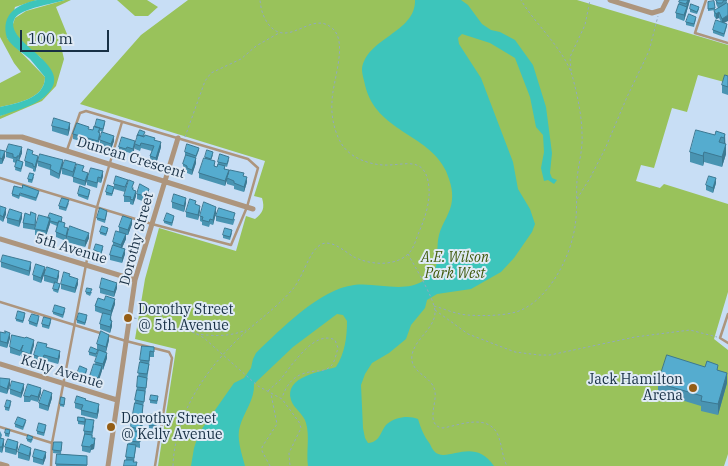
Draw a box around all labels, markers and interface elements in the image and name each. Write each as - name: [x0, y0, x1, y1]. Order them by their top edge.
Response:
- scale bar: [22, 20, 111, 52]
- text: 100 m: [28, 29, 73, 48]
- street label: Duncan Crescent: [75, 134, 187, 182]
- street label: Dorothy Street: [117, 191, 157, 287]
- street label: 5th Avenue: [33, 230, 109, 268]
- park label: A.E. Wilson Park West: [421, 250, 489, 282]
- place label: Dorothy Street @ 5th Avenue: [138, 302, 233, 334]
- marker: Dorothy Street @ 5th Avenue: [122, 312, 134, 324]
- street label: Kelly Avenue: [19, 351, 105, 393]
- place label: Jack Hamilton Arena: [588, 372, 683, 404]
- marker: Jack Hamilton Arena: [687, 382, 699, 394]
- place label: Dorothy Street @ Kelly Avenue: [121, 411, 223, 444]
- marker: Dorothy Street @ Kelly Avenue: [105, 421, 117, 433]

